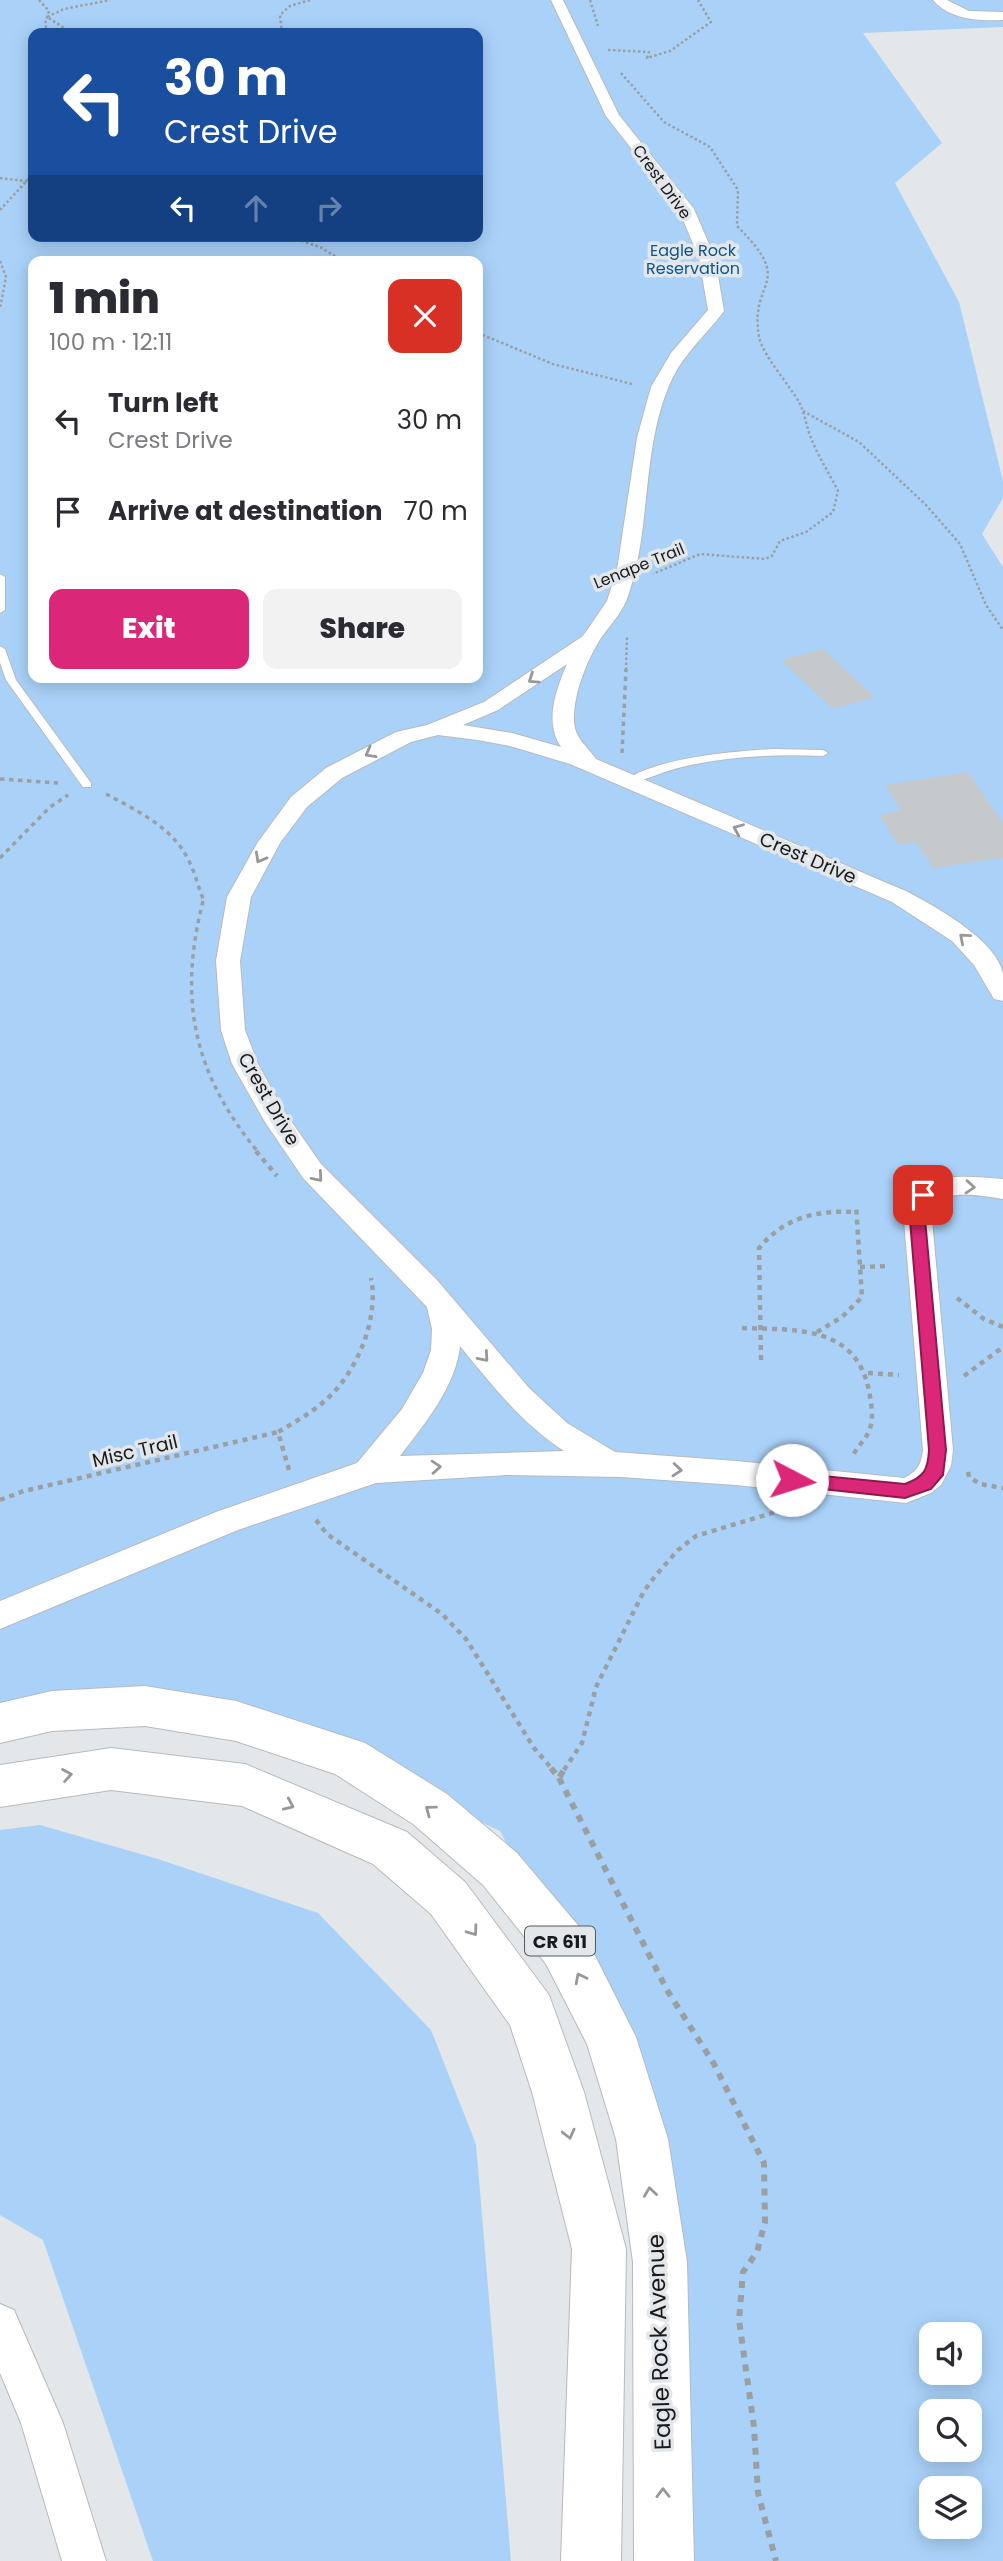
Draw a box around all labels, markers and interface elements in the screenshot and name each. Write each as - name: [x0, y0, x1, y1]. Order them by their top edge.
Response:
- text: 30 m: [164, 44, 288, 112]
- icon: left: [49, 56, 140, 147]
- text: Crest Drive: [164, 109, 338, 154]
- street label: Crest Drive: [627, 140, 697, 224]
- icon: left: [164, 189, 202, 227]
- icon: ahead: [237, 189, 275, 227]
- icon: right: [310, 189, 348, 227]
- park label: Eagle Rock Reservation: [646, 239, 740, 280]
- text: 1 min: [49, 269, 160, 328]
- button: close: [388, 279, 462, 353]
- text: 100 m · 12:11: [49, 326, 172, 358]
- text: Turn left: [108, 385, 219, 421]
- icon: left: [49, 402, 87, 440]
- text: 30 m: [397, 402, 462, 438]
- text: Crest Drive: [108, 424, 233, 456]
- icon: arrive: [49, 493, 87, 531]
- text: Arrive at destination: [108, 493, 383, 529]
- text: 70 m: [404, 493, 468, 529]
- street label: Lenape Trail: [590, 537, 688, 595]
- button: Exit: [49, 589, 249, 669]
- button: Share: [263, 589, 462, 669]
- one-way arrow: [528, 671, 541, 684]
- one-way arrow: [365, 745, 377, 758]
- one-way arrow: [733, 823, 745, 837]
- street label: Crest Drive: [755, 825, 861, 891]
- one-way arrow: [255, 851, 268, 863]
- one-way arrow: [959, 934, 972, 946]
- street label: Crest Drive: [232, 1048, 306, 1150]
- pin: [893, 1165, 953, 1225]
- one-way arrow: [310, 1169, 322, 1182]
- icon: arrive: [904, 1176, 942, 1214]
- one-way arrow: [965, 1179, 976, 1194]
- one-way arrow: [476, 1348, 488, 1361]
- street label: Misc Trail: [90, 1428, 180, 1474]
- position arrow: [755, 1443, 829, 1517]
- one-way arrow: [431, 1460, 442, 1475]
- one-way arrow: [672, 1462, 683, 1477]
- one-way arrow: [62, 1768, 73, 1783]
- one-way arrow: [282, 1797, 295, 1811]
- one-way arrow: [425, 1806, 437, 1818]
- one-way arrow: [464, 1923, 477, 1936]
- road number: CR 611: [525, 1926, 595, 1955]
- one-way arrow: [575, 1973, 589, 1985]
- one-way arrow: [561, 2128, 575, 2140]
- one-way arrow: [643, 2187, 658, 2198]
- street label: Eagle Rock Avenue: [639, 2234, 679, 2450]
- map controls: [919, 2322, 982, 2539]
- button: sound: [919, 2322, 982, 2385]
- button: search: [919, 2399, 982, 2462]
- button: layers: [919, 2476, 982, 2539]
- one-way arrow: [656, 2487, 671, 2498]

